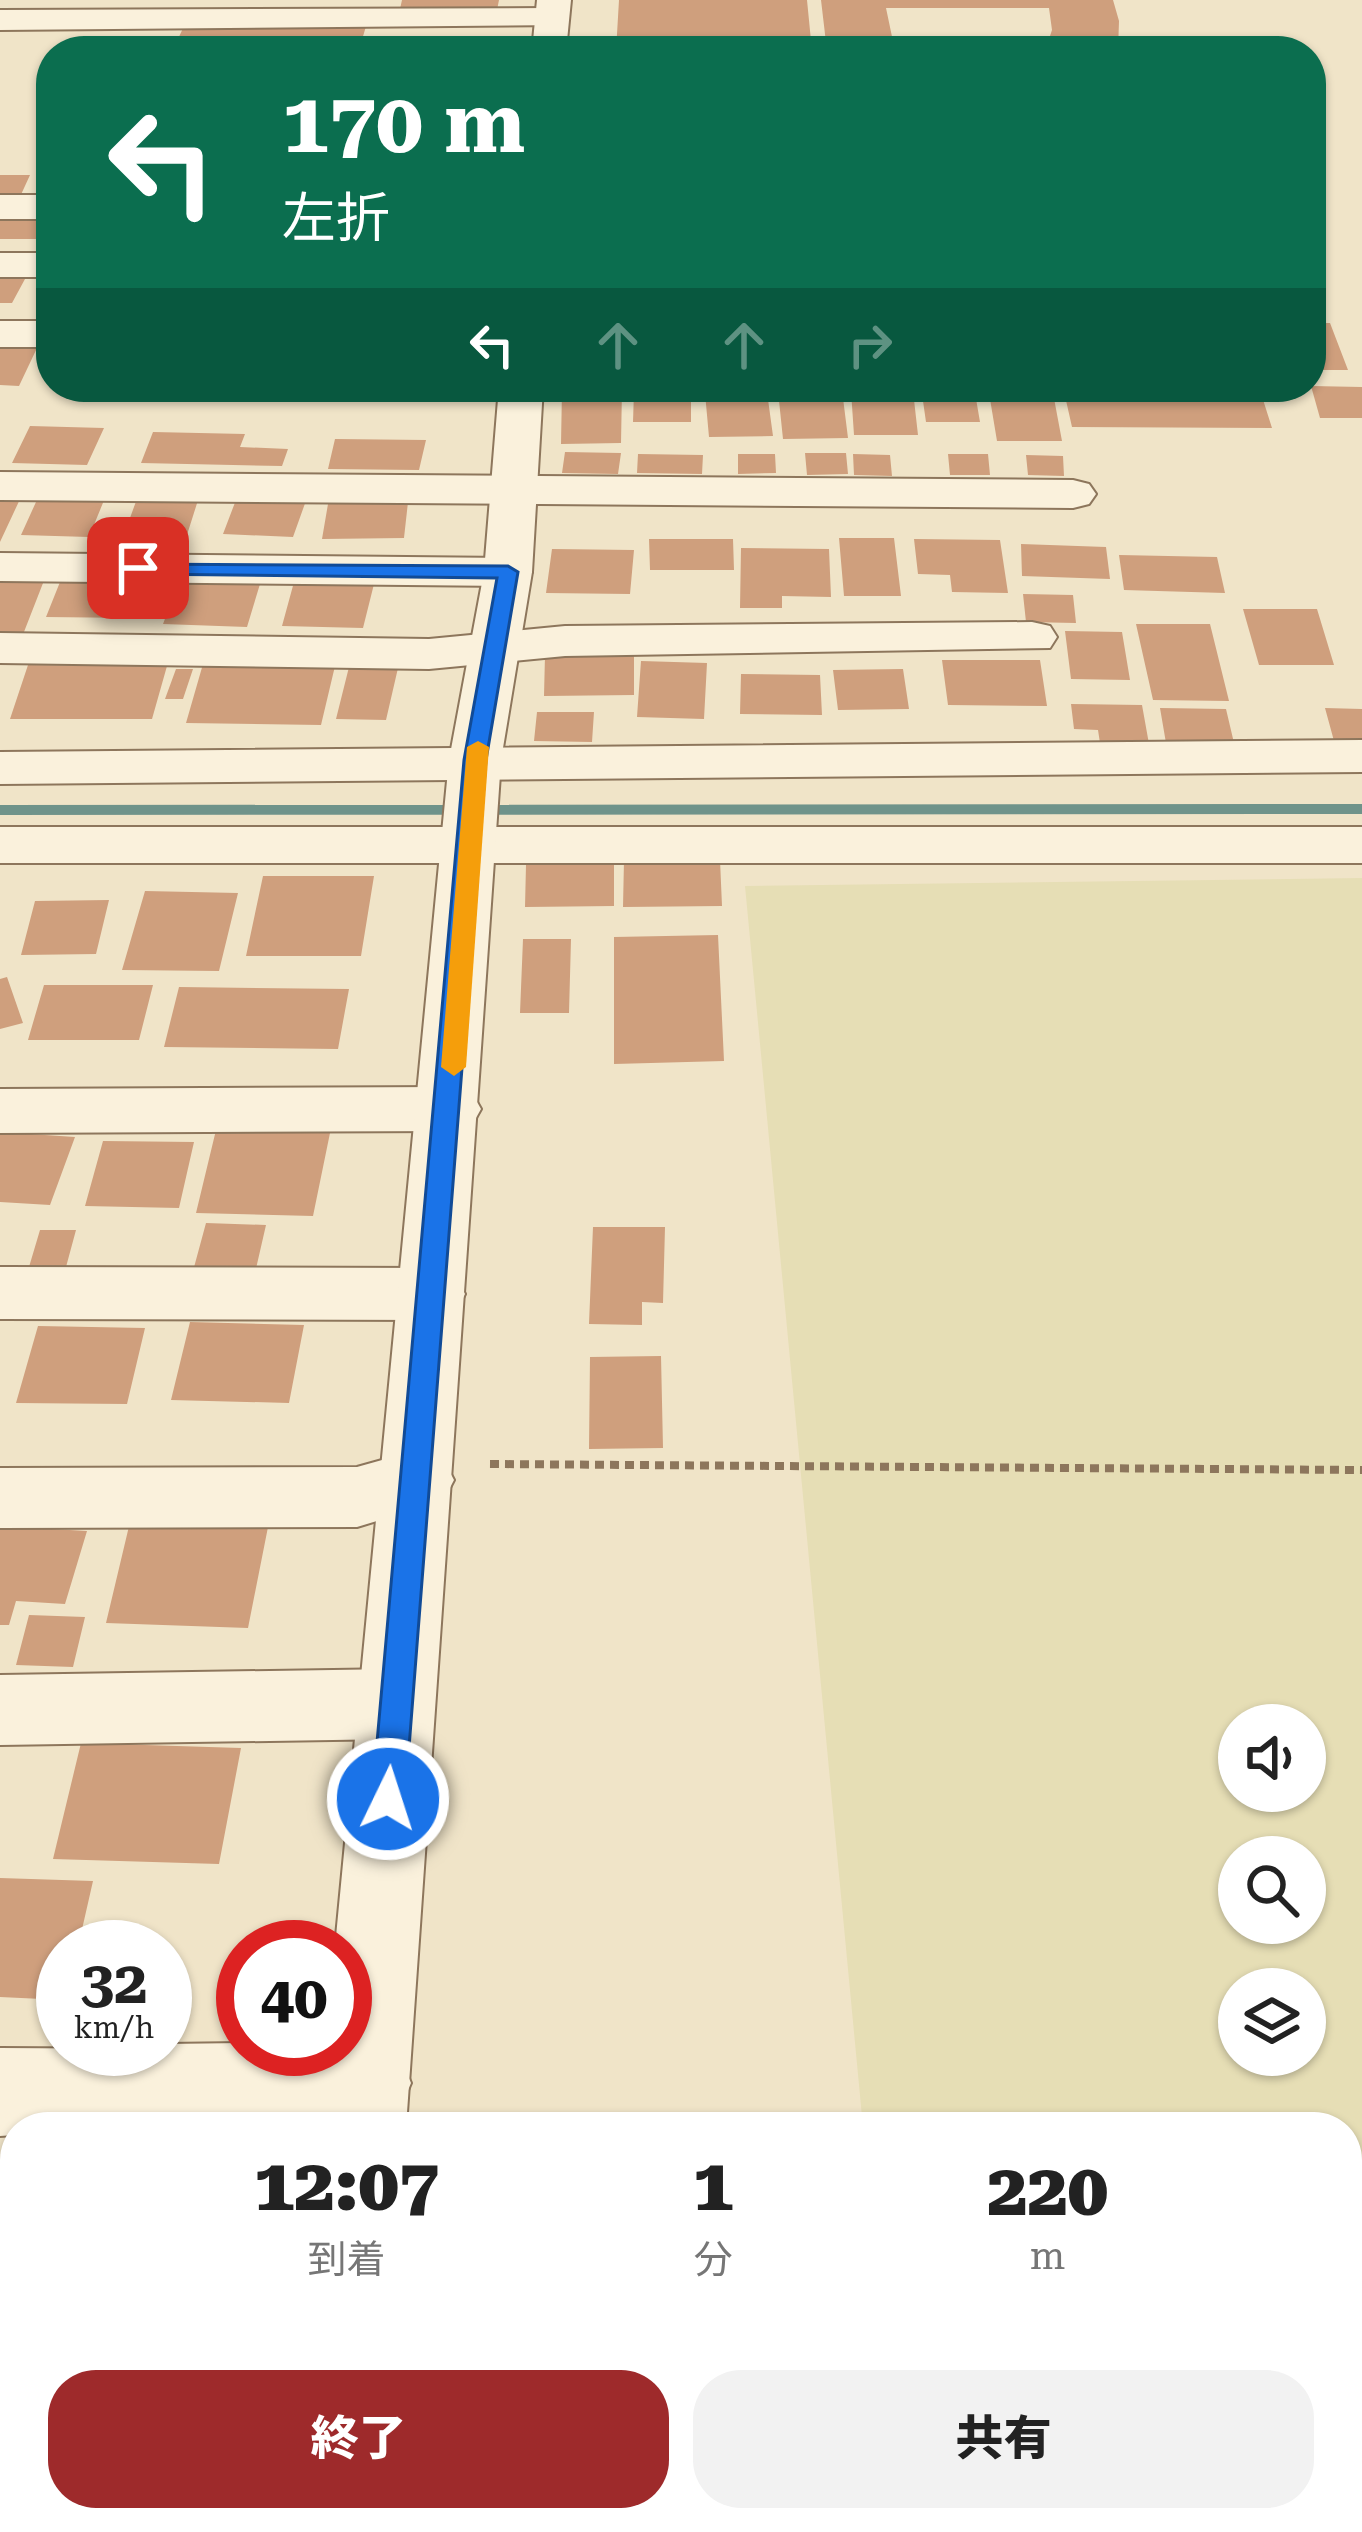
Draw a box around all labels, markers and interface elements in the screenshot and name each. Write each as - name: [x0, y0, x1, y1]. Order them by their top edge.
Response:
- text: 170 m: [282, 74, 525, 172]
- icon: left: [84, 84, 240, 240]
- text: 左折: [282, 187, 390, 250]
- icon: left: [459, 312, 525, 378]
- icon: ahead: [585, 312, 651, 378]
- icon: ahead: [711, 312, 777, 378]
- icon: right: [837, 312, 903, 378]
- pin: [87, 517, 189, 619]
- icon: arrive: [105, 535, 171, 601]
- map controls: [1218, 1704, 1326, 2076]
- button: sound: [1218, 1704, 1326, 1812]
- position arrow: [325, 1736, 451, 1862]
- button: search: [1218, 1836, 1326, 1944]
- speed limit sign: 40: [216, 1920, 372, 2076]
- text: 32: [80, 1947, 148, 2018]
- button: layers: [1218, 1968, 1326, 2076]
- text: km/h: [74, 2010, 154, 2045]
- text: 12:07: [254, 2143, 439, 2228]
- text: 1: [693, 2143, 733, 2228]
- text: 220: [987, 2148, 1108, 2233]
- text: m: [1030, 2233, 1065, 2279]
- text: 到着: [307, 2237, 385, 2283]
- text: 分: [694, 2237, 733, 2283]
- button: 終了: [48, 2370, 669, 2508]
- button: 共有: [693, 2370, 1314, 2508]

